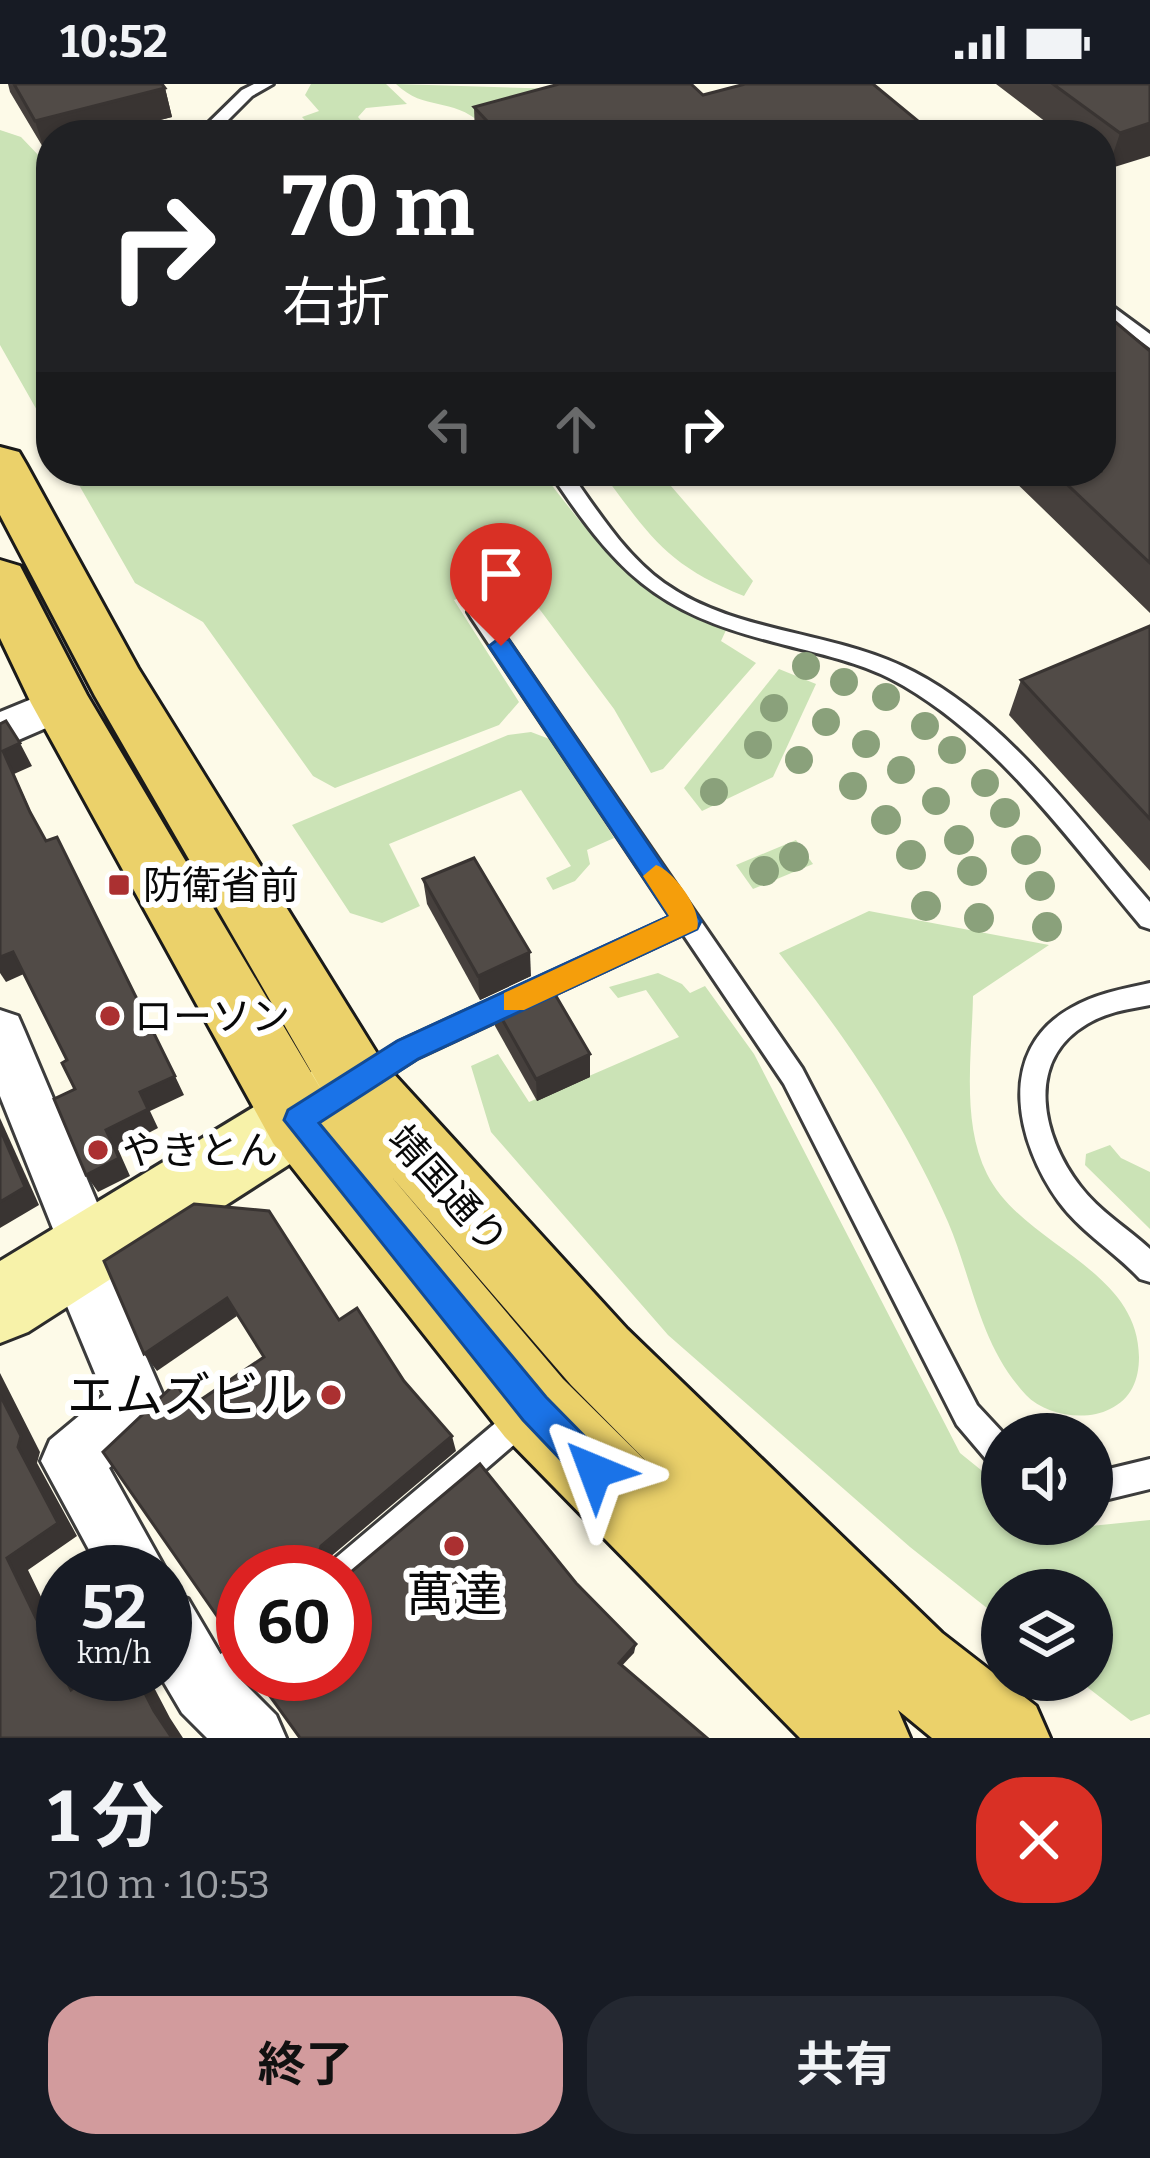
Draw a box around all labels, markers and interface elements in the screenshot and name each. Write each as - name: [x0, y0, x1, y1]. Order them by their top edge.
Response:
- text: 10:52: [60, 15, 168, 69]
- text: 70 m: [282, 156, 474, 257]
- icon: right: [84, 168, 240, 324]
- text: 右折: [282, 271, 390, 335]
- icon: left: [417, 396, 483, 462]
- icon: ahead: [543, 396, 609, 462]
- icon: right: [669, 396, 735, 462]
- pin: [450, 523, 552, 646]
- icon: arrive: [468, 541, 534, 607]
- place label: 防衛省前: [143, 863, 299, 909]
- marker: 防衛省前: [106, 872, 132, 898]
- place label: ローソン: [134, 994, 290, 1040]
- marker: ローソン: [97, 1003, 123, 1029]
- street label: 靖国通り: [378, 1116, 517, 1263]
- place label: やきとん: [122, 1128, 278, 1174]
- marker: やきとん: [85, 1137, 111, 1163]
- place label: エムズビル: [67, 1367, 307, 1425]
- marker: エムズビル: [318, 1382, 344, 1408]
- position arrow: [532, 1408, 658, 1534]
- map controls: [981, 1413, 1113, 1701]
- button: sound: [981, 1413, 1113, 1545]
- marker: 萬達: [441, 1533, 467, 1559]
- speed limit sign: 60: [216, 1545, 372, 1701]
- place label: 萬達: [406, 1566, 502, 1624]
- button: layers: [981, 1569, 1113, 1701]
- text: 52: [81, 1572, 147, 1644]
- text: km/h: [77, 1635, 151, 1671]
- text: 1 分: [48, 1774, 164, 1860]
- button: close: [976, 1777, 1102, 1903]
- text: 210 m · 10:53: [48, 1862, 270, 1908]
- button: 終了: [48, 1996, 563, 2134]
- button: 共有: [587, 1996, 1102, 2134]

